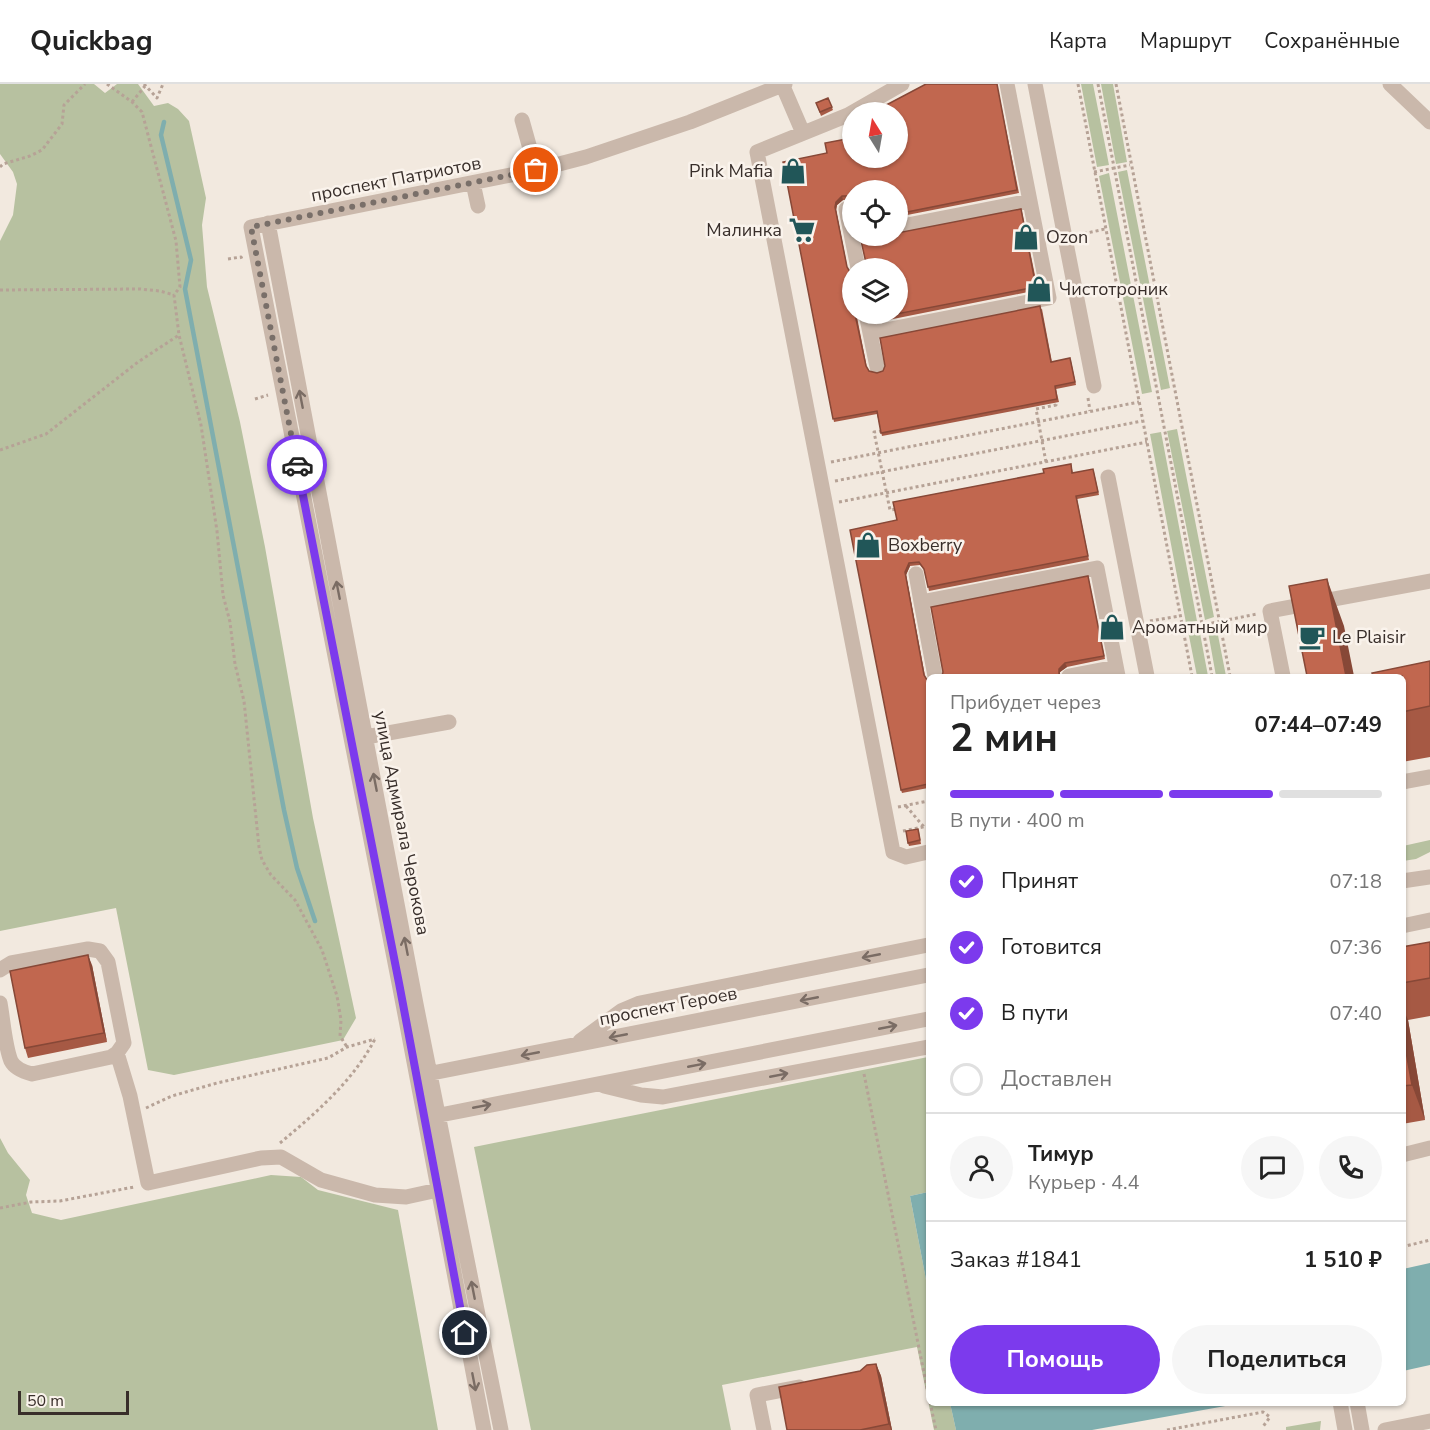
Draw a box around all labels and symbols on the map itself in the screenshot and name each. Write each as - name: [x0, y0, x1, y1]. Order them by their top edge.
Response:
- north arrow: [842, 102, 908, 168]
- pin: [510, 144, 561, 195]
- street label: проспект Патриотов: [309, 151, 483, 207]
- shop icon: Pink Mafia: [778, 156, 808, 186]
- place label: Pink Mafia: [689, 159, 773, 183]
- supermarket icon: Малинка: [787, 215, 817, 245]
- place label: Малинка: [706, 218, 782, 242]
- shop icon: Ozon: [1011, 222, 1041, 252]
- place label: Ozon: [1046, 225, 1088, 249]
- shop icon: Чистотроник: [1024, 274, 1054, 304]
- place label: Чистотроник: [1059, 277, 1168, 301]
- one-way arrow: [295, 389, 306, 409]
- courier: [267, 435, 327, 495]
- shop icon: Boxberry: [853, 530, 883, 560]
- place label: Boxberry: [888, 533, 963, 557]
- one-way arrow: [332, 581, 343, 601]
- shop icon: Ароматный мир: [1097, 612, 1127, 642]
- place label: Ароматный мир: [1132, 615, 1267, 639]
- cafe icon: Le Plaisir: [1297, 622, 1327, 652]
- place label: Le Plaisir: [1332, 625, 1406, 649]
- street label: улица Адмирала Черокова: [368, 709, 436, 937]
- one-way arrow: [369, 772, 380, 792]
- one-way arrow: [400, 937, 411, 957]
- one-way arrow: [862, 951, 881, 962]
- street label: проспект Героев: [597, 981, 739, 1031]
- one-way arrow: [800, 994, 820, 1005]
- one-way arrow: [878, 1021, 898, 1032]
- one-way arrow: [609, 1031, 628, 1042]
- one-way arrow: [521, 1049, 541, 1060]
- one-way arrow: [687, 1059, 706, 1070]
- one-way arrow: [769, 1069, 789, 1080]
- one-way arrow: [472, 1100, 492, 1111]
- one-way arrow: [467, 1281, 478, 1300]
- pin: [439, 1307, 490, 1358]
- one-way arrow: [469, 1371, 480, 1391]
- scale bar: [18, 1388, 129, 1416]

